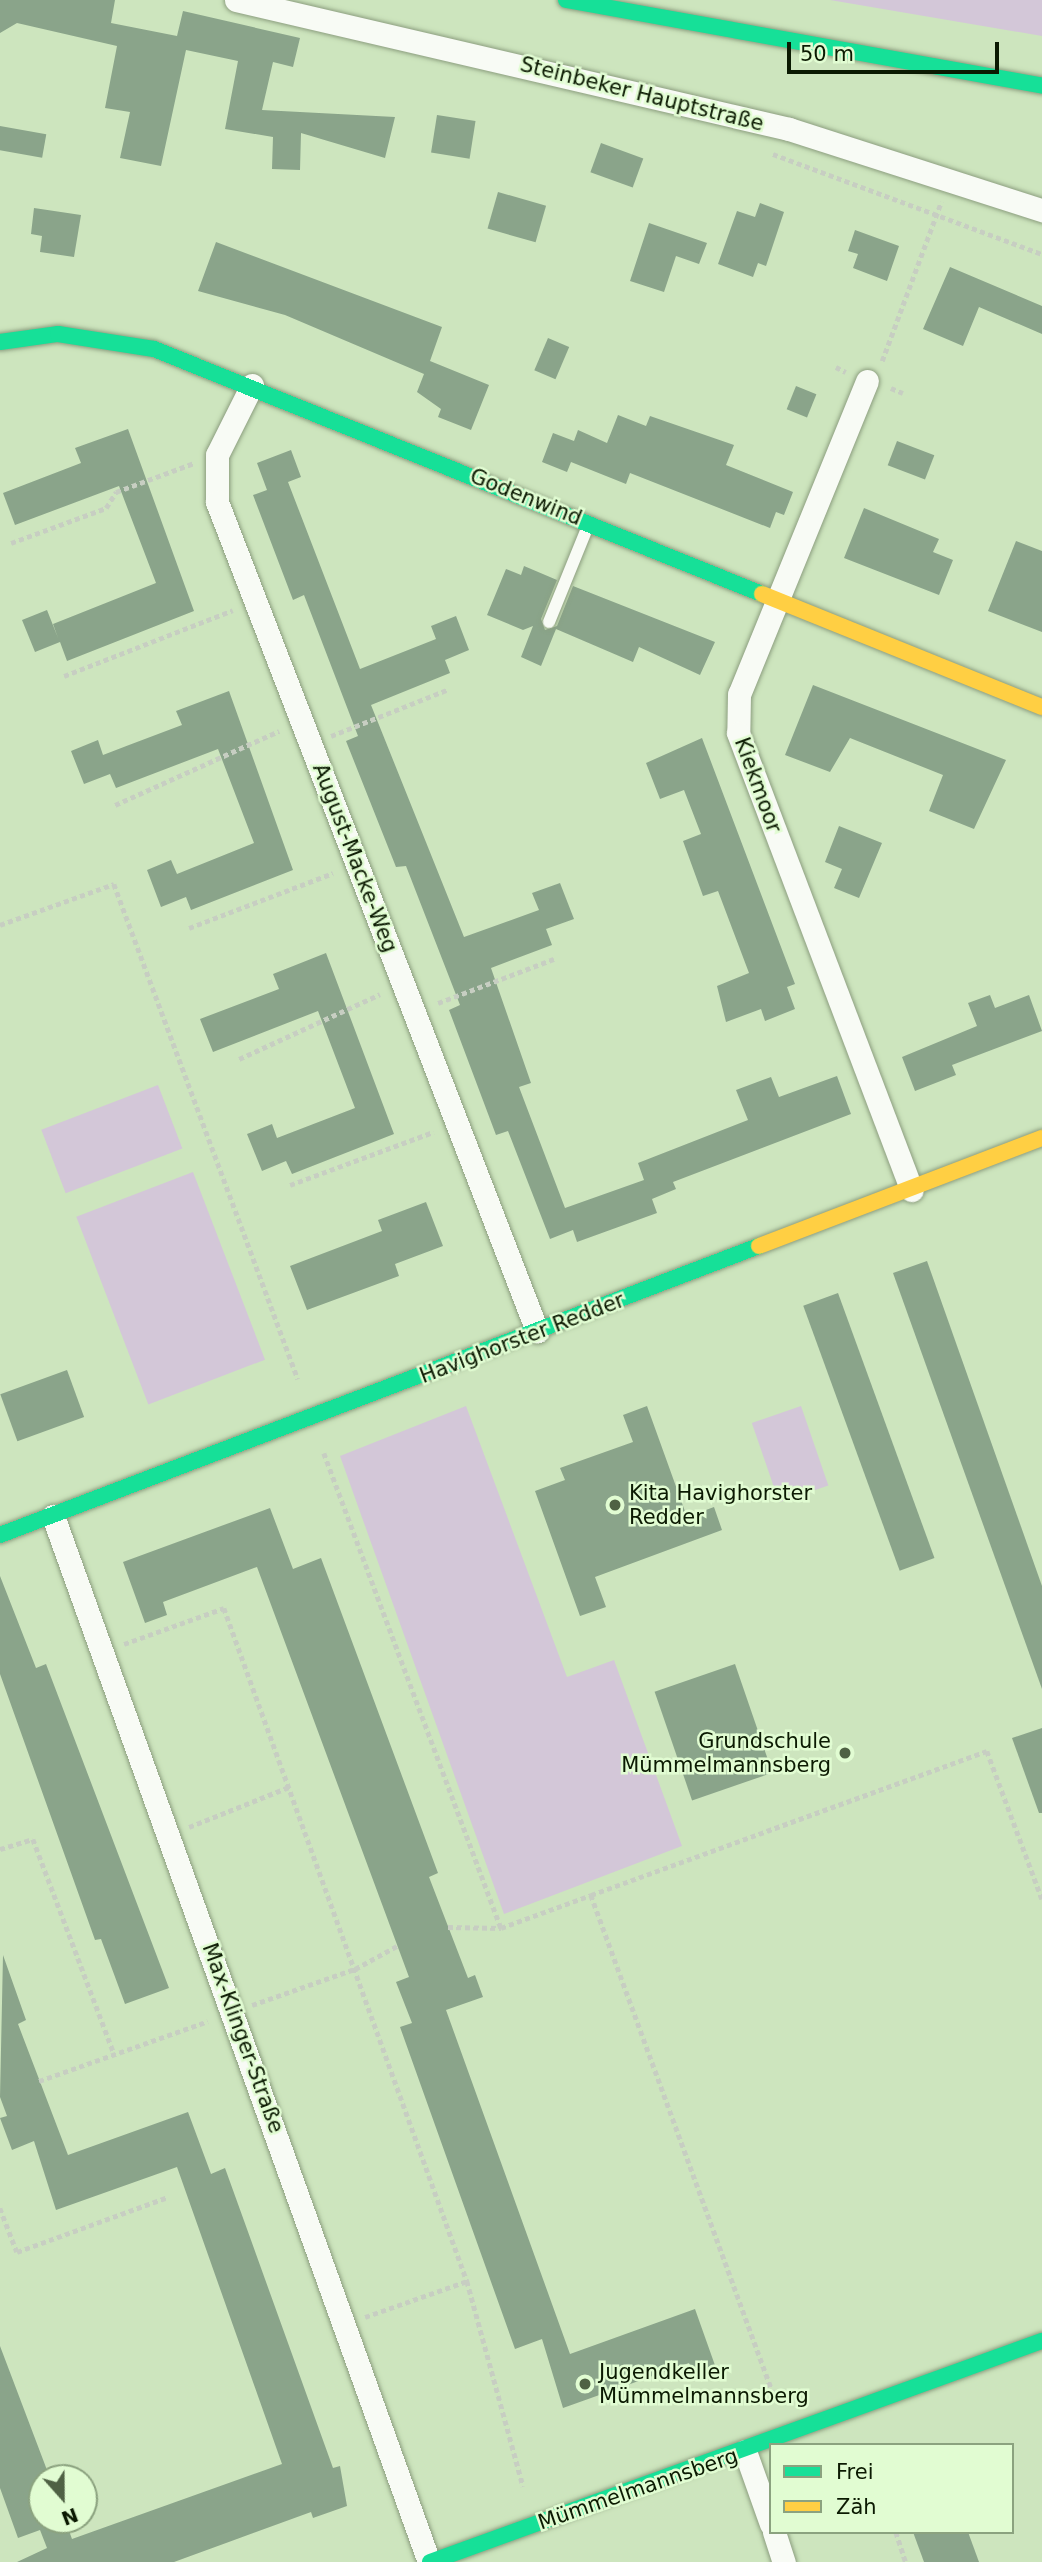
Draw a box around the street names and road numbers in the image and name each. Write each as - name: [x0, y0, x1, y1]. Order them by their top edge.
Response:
- street label: Steinbeker Hauptstraße: [518, 52, 766, 136]
- street label: Godenwind: [466, 463, 586, 531]
- street label: Kiekmoor: [729, 734, 787, 836]
- street label: August-Macke-Weg: [307, 760, 403, 956]
- street label: Havighorster Redder: [416, 1287, 628, 1389]
- street label: Max-Klinger-Straße: [197, 1940, 289, 2136]
- street label: Mümmelmannsberg: [535, 2443, 741, 2535]

